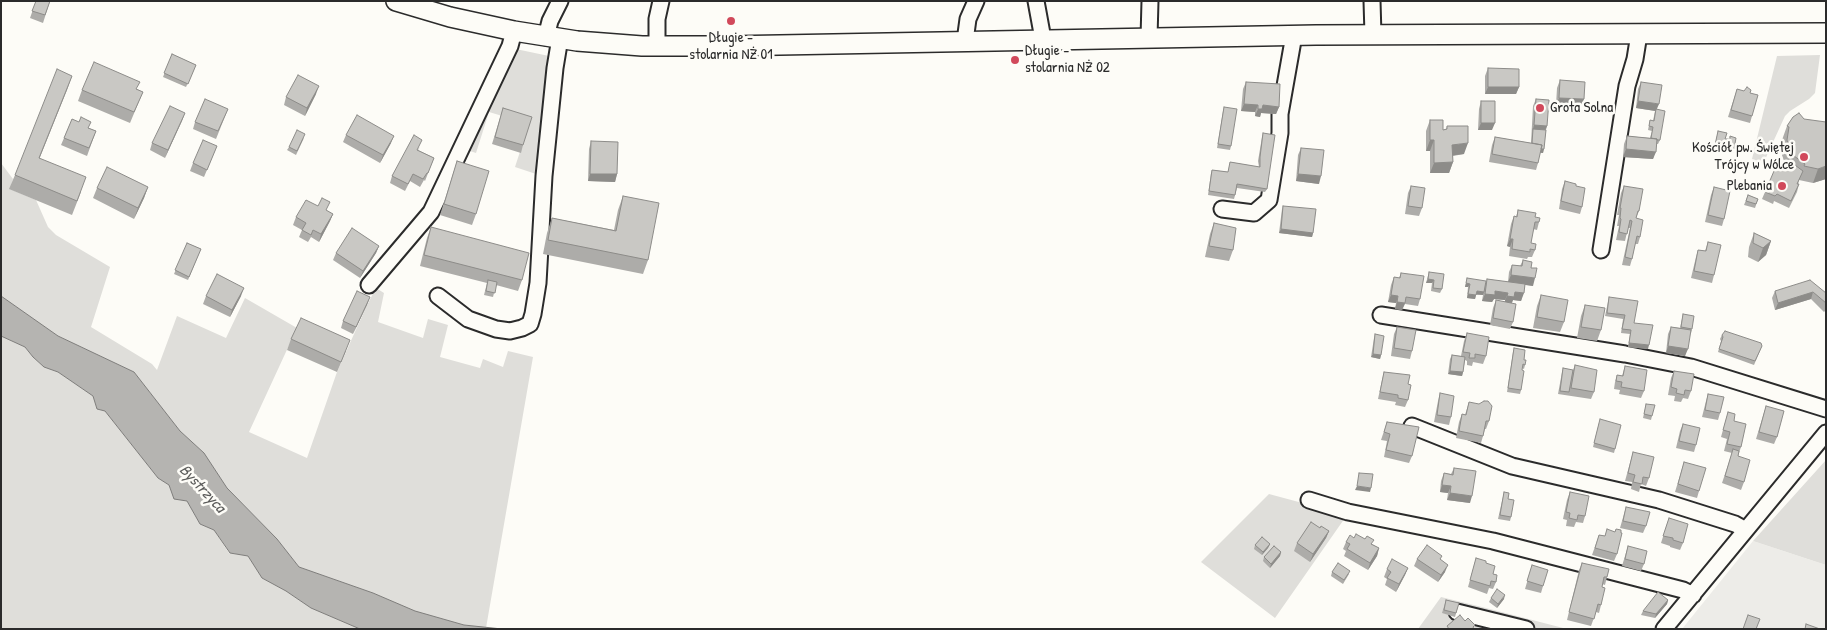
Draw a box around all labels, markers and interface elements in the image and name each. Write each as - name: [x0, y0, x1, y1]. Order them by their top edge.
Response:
- marker: Długie - stolarnia NŻ 01: [725, 15, 737, 27]
- place label: Długie - stolarnia NŻ 01: [689, 29, 773, 64]
- place label: Długie - stolarnia NŻ 02: [1025, 42, 1110, 77]
- marker: Długie - stolarnia NŻ 02: [1009, 54, 1021, 66]
- place label: Grota Solna: [1550, 99, 1613, 117]
- marker: Grota Solna: [1534, 102, 1546, 114]
- place label: Kościół pw. Świętej Trójcy w Wólce: [1692, 139, 1794, 174]
- marker: Kościół pw. Świętej Trójcy w Wólce: [1798, 151, 1810, 163]
- place label: Plebania: [1727, 177, 1772, 195]
- marker: Plebania: [1776, 180, 1788, 192]
- water label: Bystrzyca: [175, 461, 229, 517]

